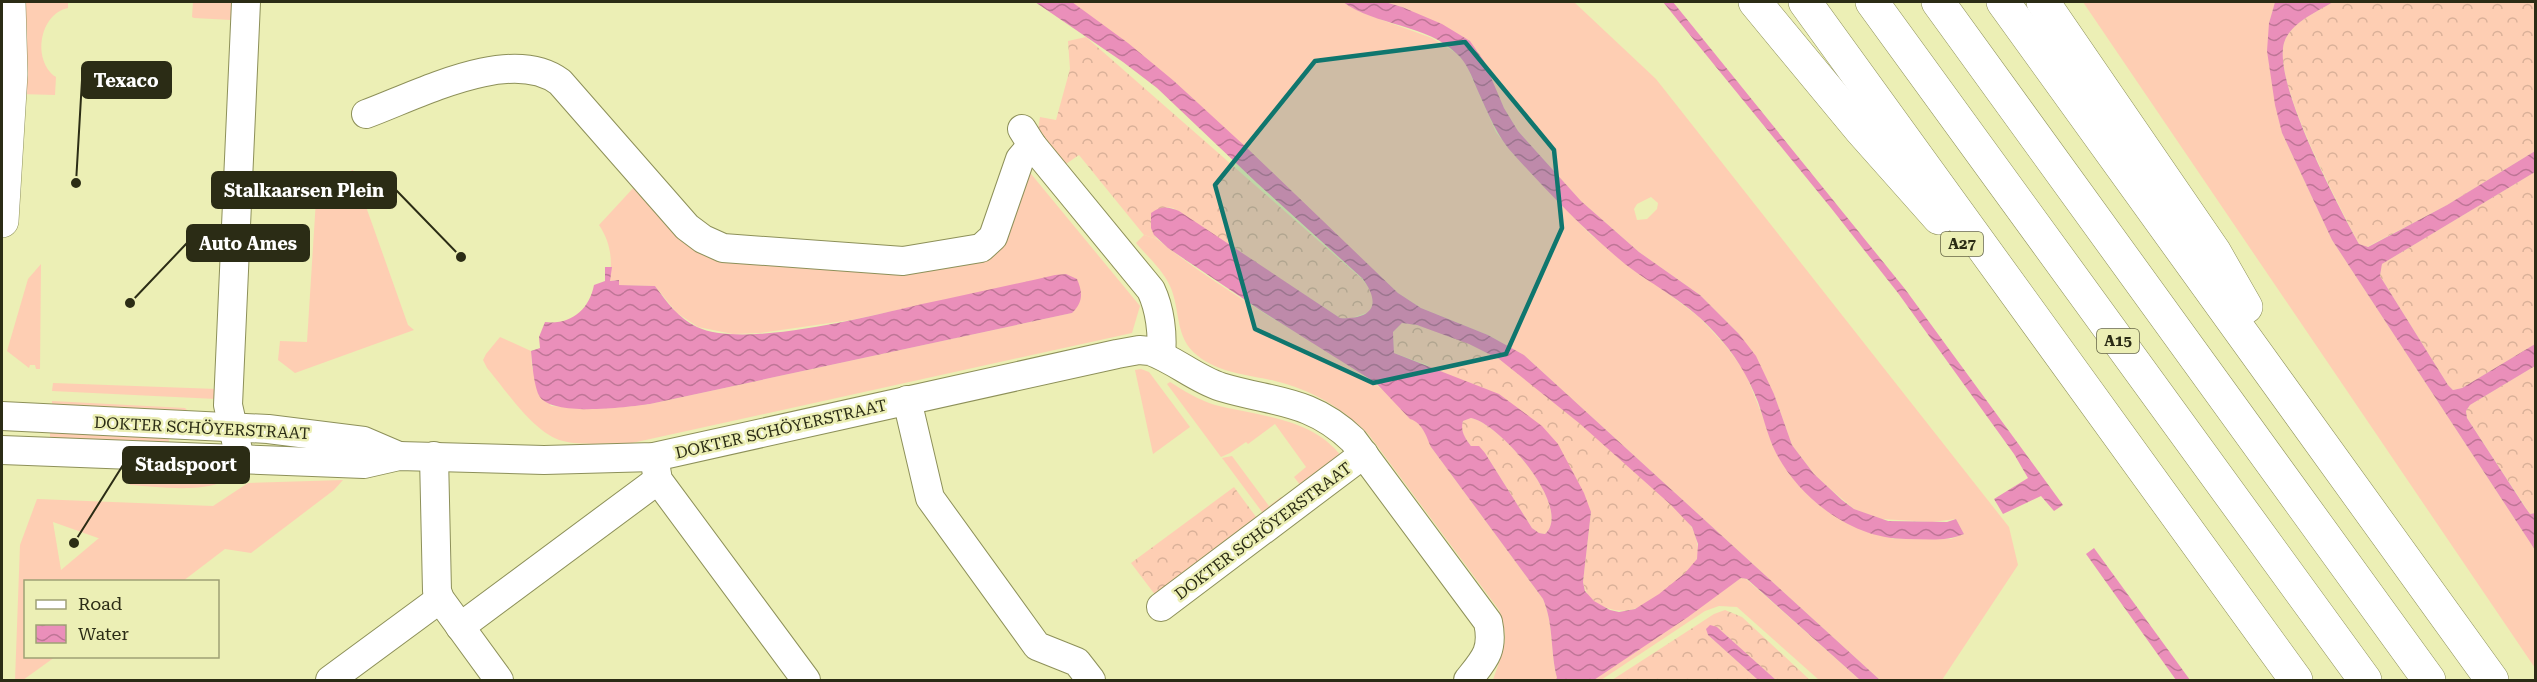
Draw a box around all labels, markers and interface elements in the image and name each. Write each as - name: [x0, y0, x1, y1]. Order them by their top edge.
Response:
- callout: Texaco: [82, 62, 171, 98]
- text: Texaco: [93, 70, 159, 91]
- callout: Stalkaarsen Plein: [212, 172, 396, 208]
- text: Stalkaarsen Plein: [224, 180, 384, 201]
- callout: Auto Ames: [187, 225, 309, 261]
- road number: A27: [1941, 232, 1983, 256]
- text: Auto Ames: [199, 233, 297, 254]
- road number: A15: [2097, 329, 2139, 353]
- street label: DOKTER SCHÖYERSTRAAT: [673, 395, 889, 463]
- street label: DOKTER SCHÖYERSTRAAT: [93, 413, 311, 443]
- callout: Stadspoort: [123, 447, 249, 483]
- text: Stadspoort: [135, 454, 237, 475]
- street label: DOKTER SCHÖYERSTRAAT: [1171, 458, 1355, 604]
- legend: [24, 580, 219, 658]
- text: Road: [78, 593, 123, 614]
- text: Water: [78, 623, 129, 644]

